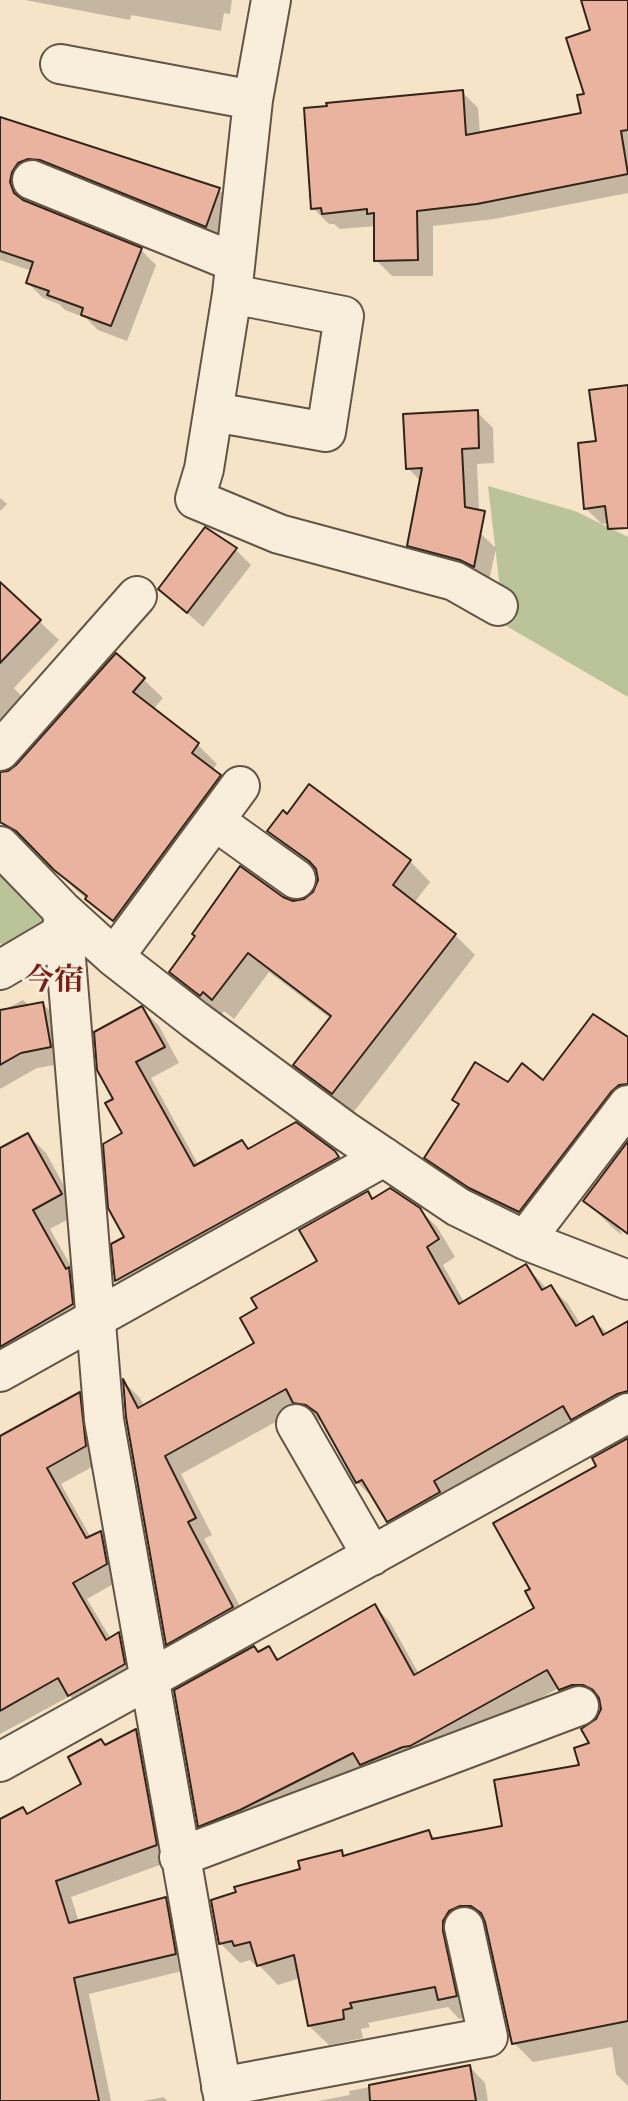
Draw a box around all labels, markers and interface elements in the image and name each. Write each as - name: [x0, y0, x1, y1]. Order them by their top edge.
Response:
- district label: 今宿: [24, 964, 84, 1000]

